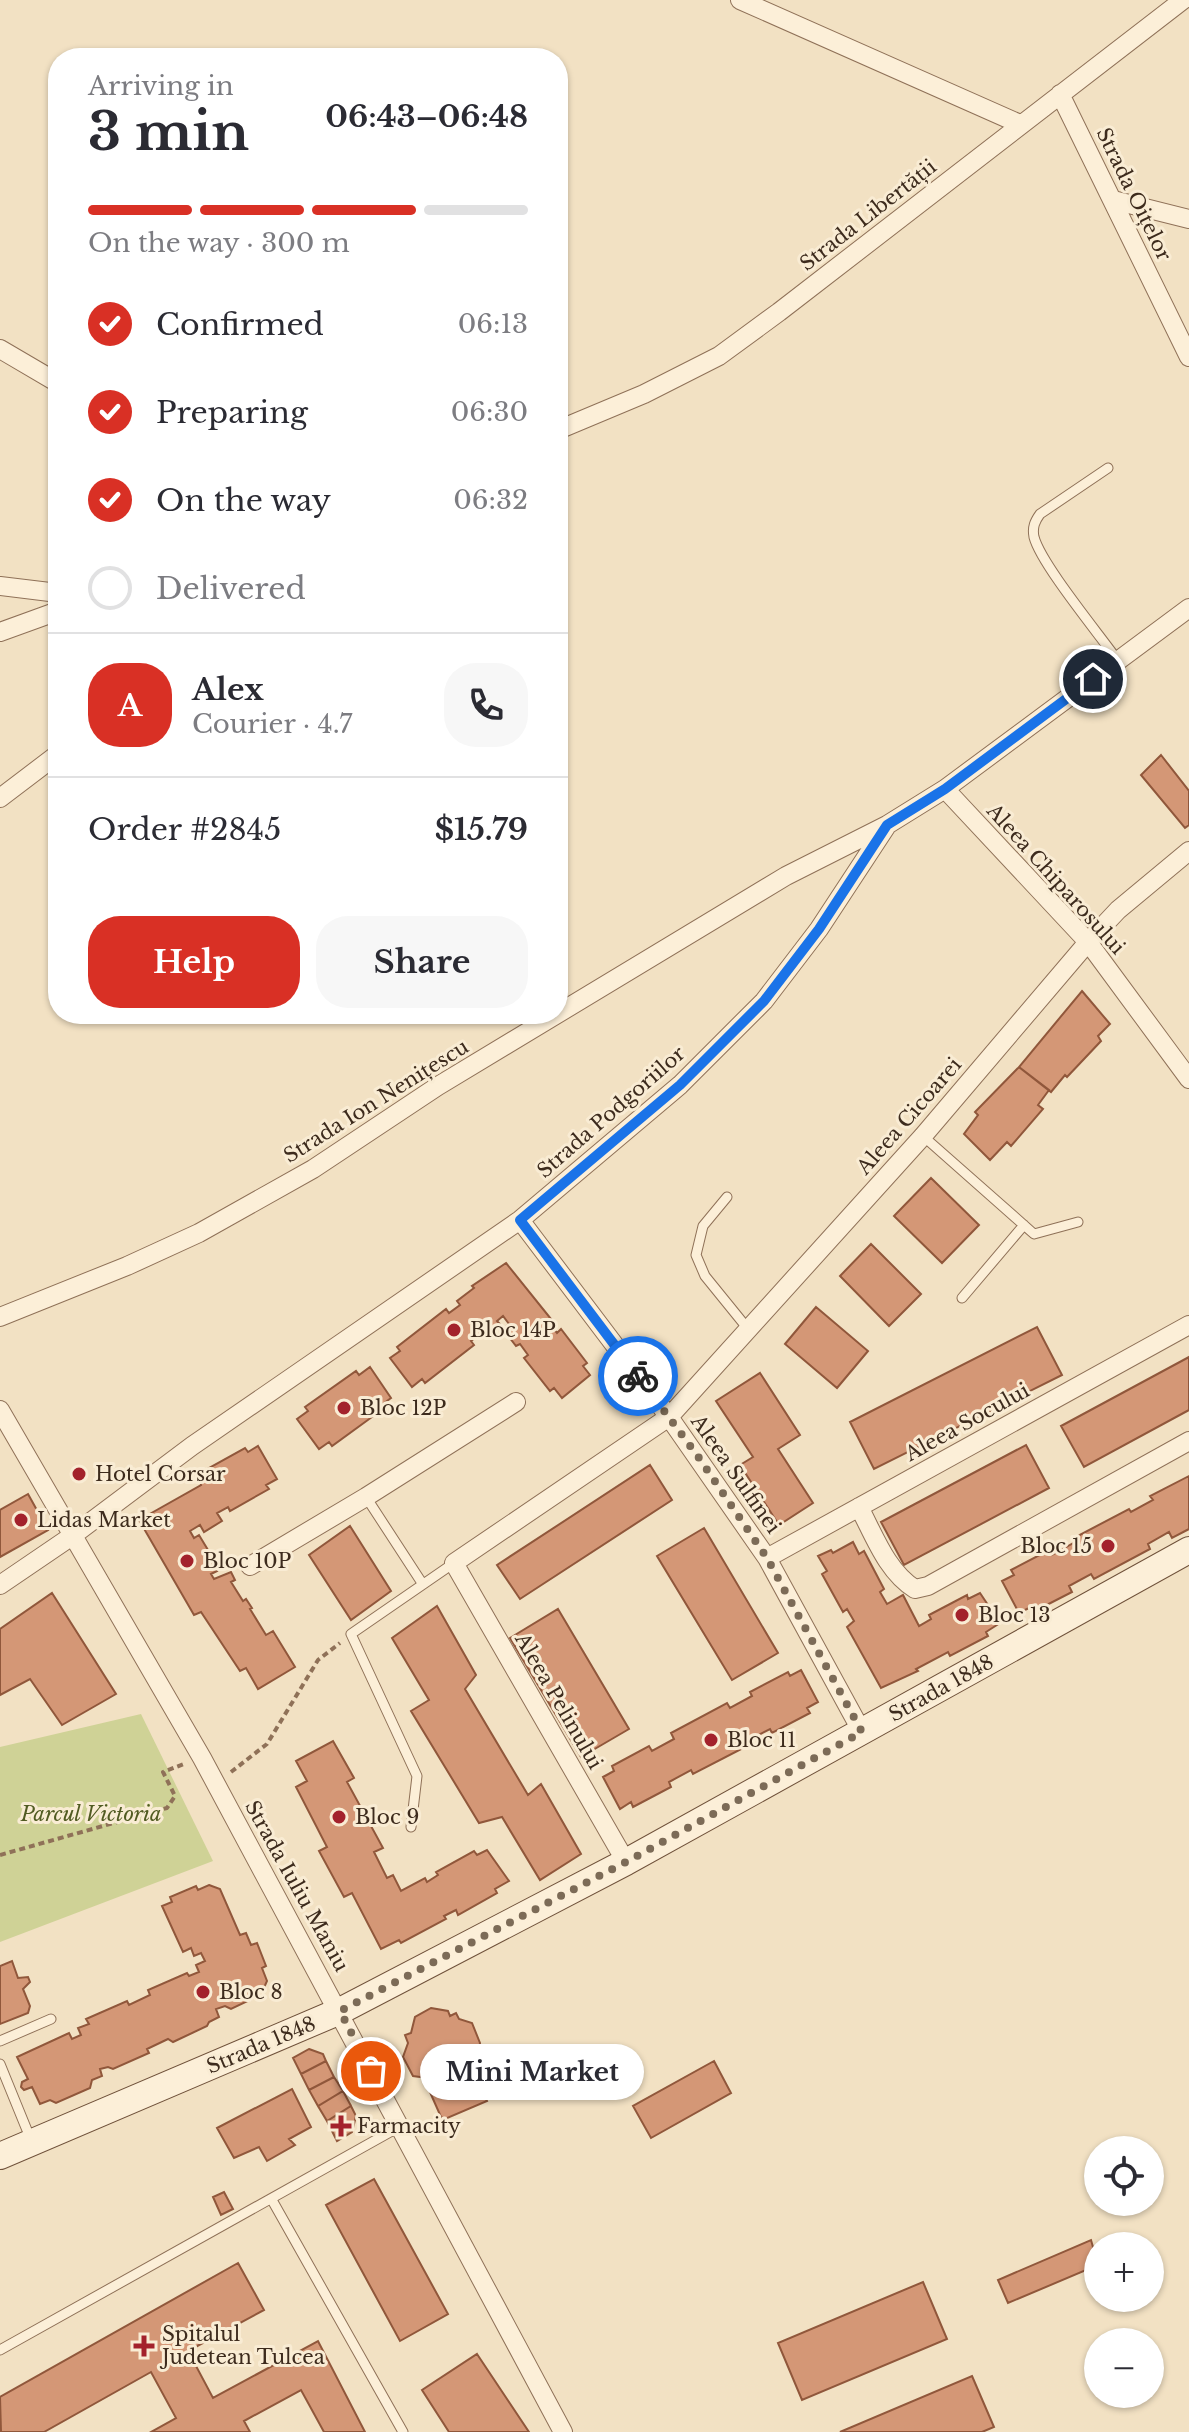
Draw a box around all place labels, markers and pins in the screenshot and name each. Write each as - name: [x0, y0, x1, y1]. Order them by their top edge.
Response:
- pin: [1059, 645, 1127, 713]
- place label: Bloc 14P: [470, 1318, 556, 1342]
- marker: Bloc 14P: [445, 1321, 463, 1339]
- place label: Bloc 12P: [360, 1396, 447, 1420]
- marker: Bloc 12P: [335, 1399, 353, 1417]
- place label: Hotel Corsar: [95, 1462, 226, 1486]
- marker: Hotel Corsar: [70, 1465, 88, 1483]
- place label: Lidas Market: [37, 1508, 171, 1532]
- marker: Lidas Market: [12, 1511, 30, 1529]
- place label: Bloc 15: [1020, 1534, 1092, 1558]
- marker: Bloc 15: [1099, 1537, 1117, 1555]
- place label: Bloc 10P: [203, 1549, 292, 1573]
- marker: Bloc 10P: [178, 1552, 196, 1570]
- place label: Bloc 13: [978, 1603, 1051, 1627]
- marker: Bloc 13: [953, 1606, 971, 1624]
- place label: Bloc 11: [727, 1728, 796, 1752]
- marker: Bloc 11: [702, 1731, 720, 1749]
- place label: Bloc 9: [355, 1805, 419, 1829]
- marker: Bloc 9: [330, 1808, 348, 1826]
- place label: Bloc 8: [219, 1980, 283, 2004]
- marker: Bloc 8: [194, 1983, 212, 2001]
- pin: [337, 2037, 405, 2105]
- callout: Mini Market: [419, 2043, 643, 2099]
- place label: Farmacity: [357, 2114, 461, 2138]
- marker: Farmacity: [332, 2117, 350, 2135]
- place label: Spitalul Judetean Tulcea: [159, 2322, 326, 2369]
- marker: Spitalul Judetean Tulcea: [133, 2335, 155, 2357]

